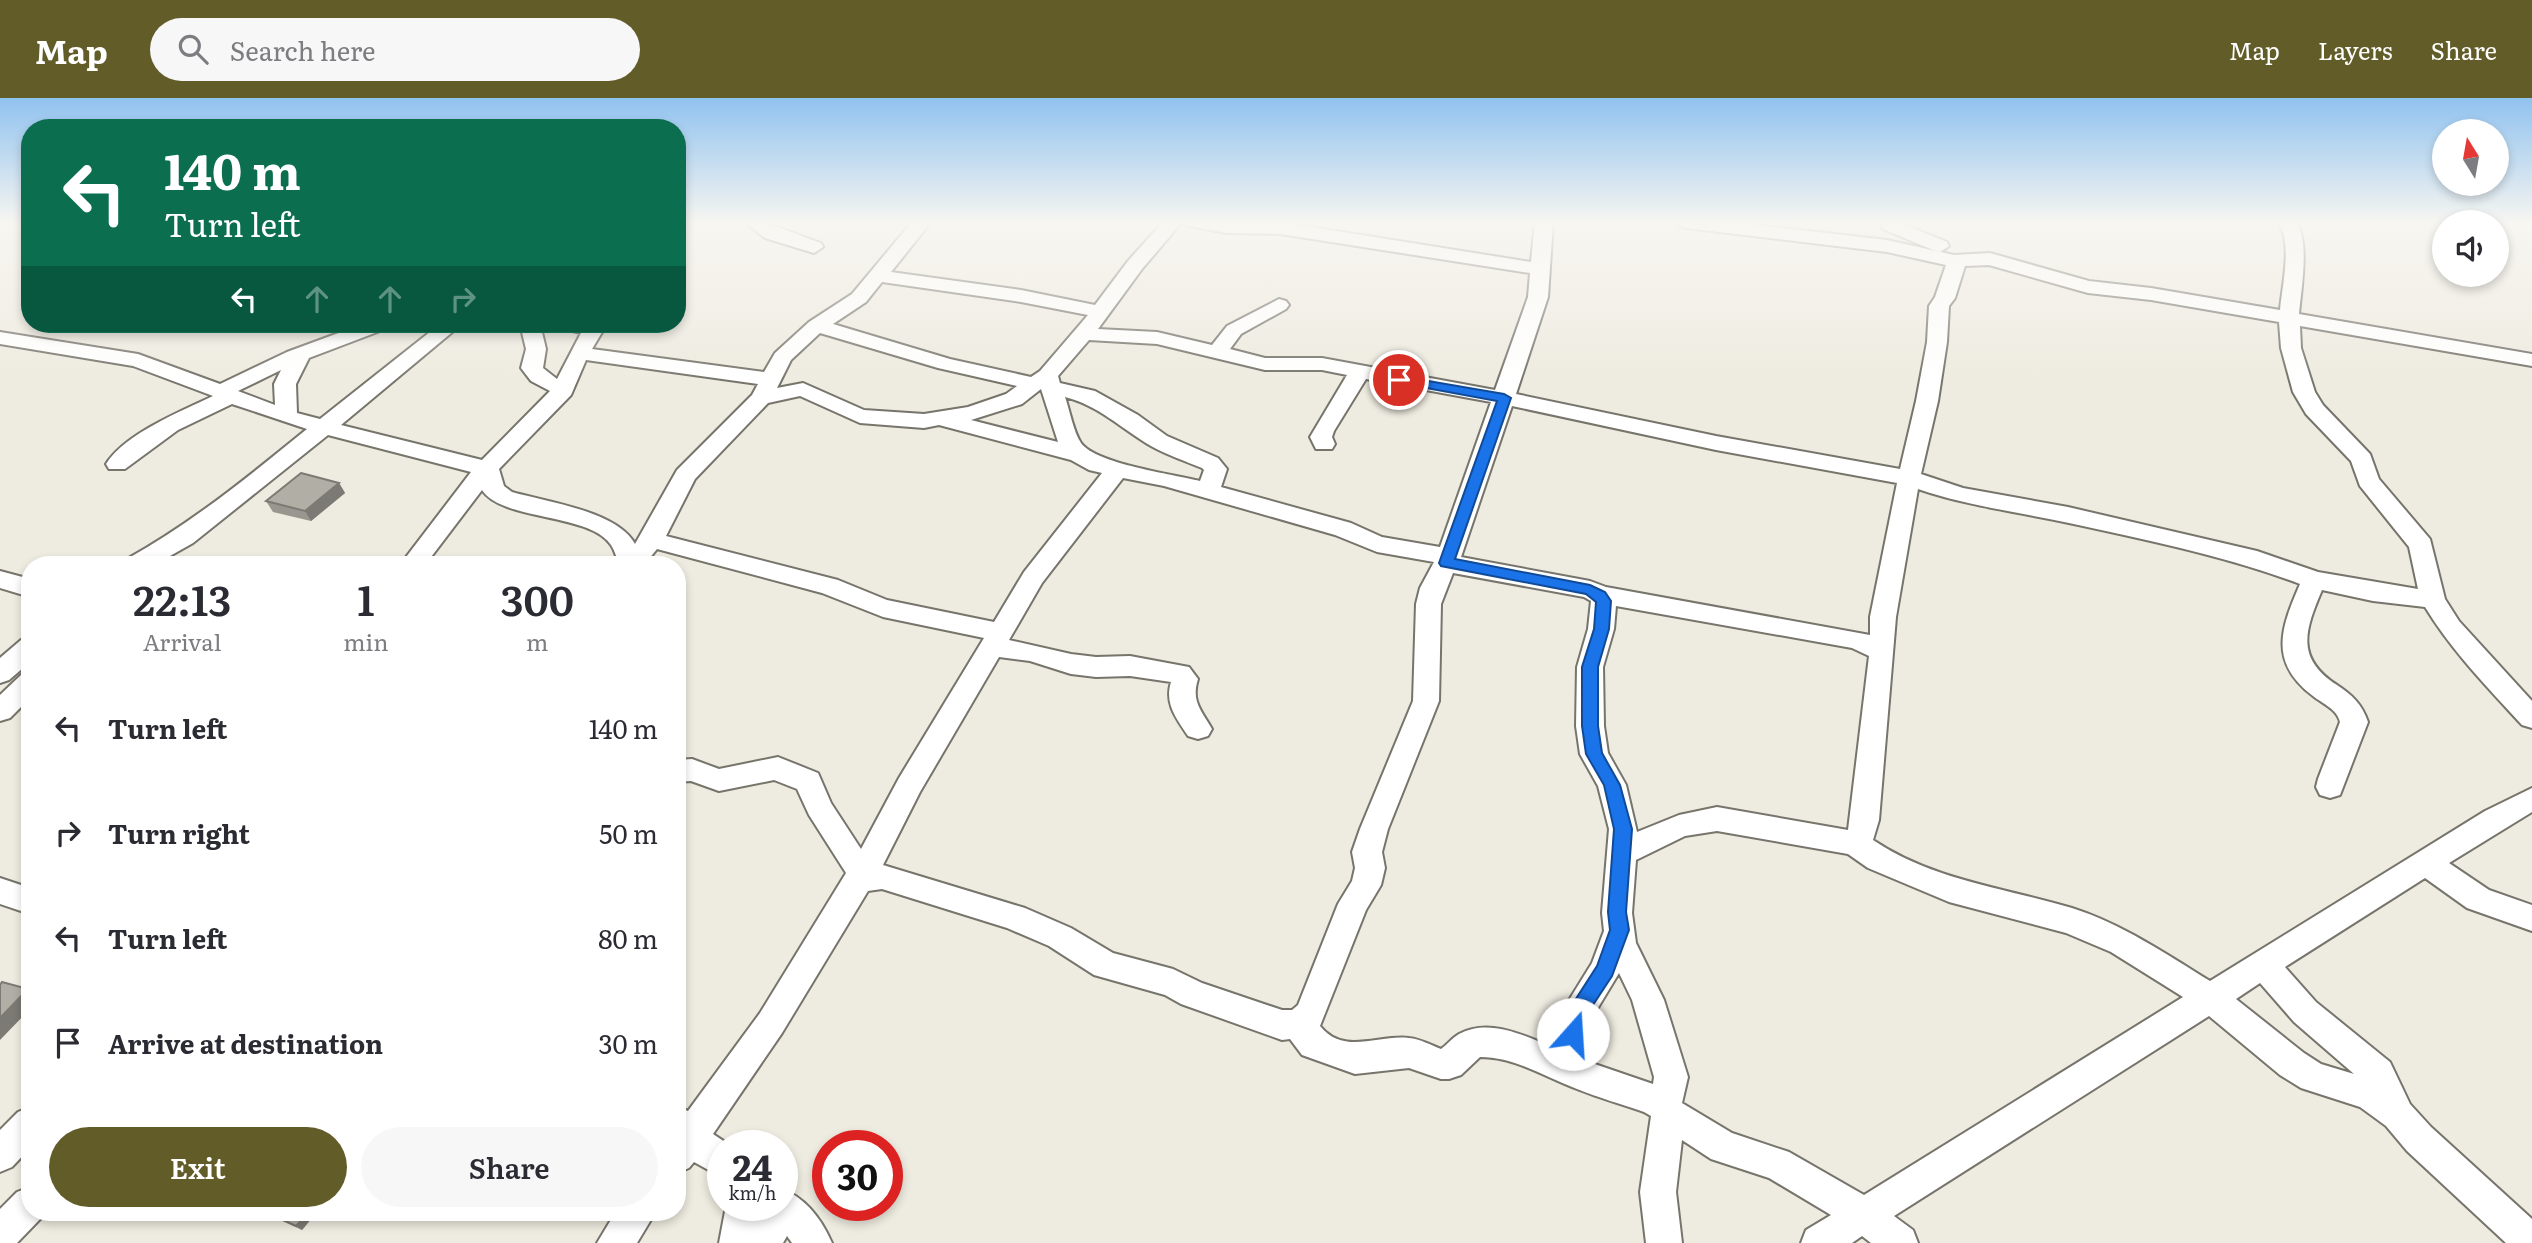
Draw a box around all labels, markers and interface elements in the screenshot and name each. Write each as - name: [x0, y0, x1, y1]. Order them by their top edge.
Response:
- search box: [150, 18, 640, 81]
- text: Map: [35, 25, 108, 74]
- icon: search: [174, 30, 212, 68]
- text: Search here: [230, 30, 376, 69]
- text: Map: [2229, 32, 2280, 67]
- text: Layers: [2318, 32, 2392, 67]
- text: Share: [2430, 32, 2497, 67]
- north arrow: [2432, 119, 2510, 196]
- map controls: [2432, 119, 2509, 287]
- text: 140 m: [164, 132, 301, 205]
- icon: left: [49, 147, 140, 238]
- text: Turn left: [164, 199, 301, 247]
- button: sound: [2432, 210, 2509, 287]
- icon: left: [225, 280, 263, 318]
- icon: ahead: [298, 280, 336, 318]
- icon: ahead: [371, 280, 409, 318]
- icon: right: [444, 280, 482, 318]
- pin: [1369, 350, 1429, 410]
- icon: arrive: [1380, 361, 1418, 399]
- text: 22:13: [133, 567, 231, 629]
- text: 1: [357, 567, 375, 629]
- text: 300: [500, 567, 574, 629]
- text: Arrival: [143, 624, 221, 658]
- text: min: [343, 624, 389, 658]
- text: m: [526, 624, 548, 658]
- text: Turn left: [108, 708, 227, 747]
- text: 140 m: [589, 708, 658, 747]
- icon: left: [49, 709, 87, 747]
- text: Turn right: [108, 813, 250, 852]
- text: 50 m: [599, 813, 658, 852]
- icon: right: [49, 814, 87, 852]
- text: Turn left: [108, 918, 227, 957]
- text: 80 m: [598, 918, 658, 957]
- icon: left: [49, 919, 87, 957]
- position arrow: [1536, 997, 1610, 1071]
- text: Arrive at destination: [108, 1023, 383, 1062]
- text: 30 m: [598, 1023, 658, 1062]
- icon: arrive: [49, 1024, 87, 1062]
- button: Exit: [49, 1127, 347, 1207]
- button: Share: [361, 1127, 658, 1207]
- speed limit sign: 30: [812, 1130, 903, 1221]
- text: 24: [733, 1140, 772, 1192]
- text: km/h: [729, 1179, 776, 1206]

